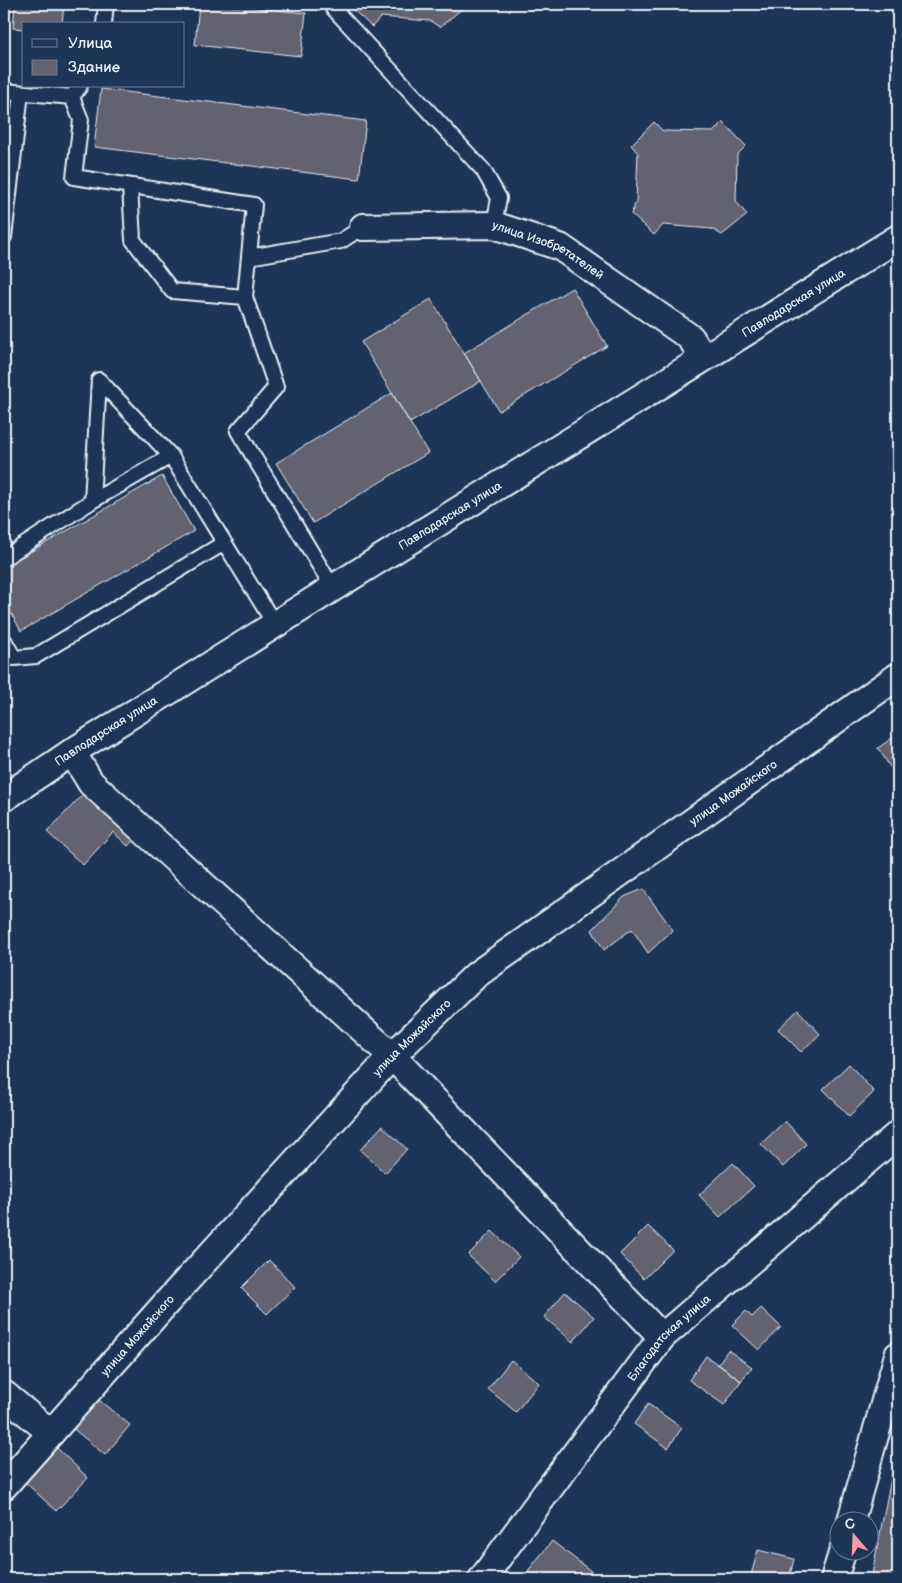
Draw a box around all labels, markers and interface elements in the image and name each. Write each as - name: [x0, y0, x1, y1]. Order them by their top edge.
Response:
- legend: [22, 22, 185, 88]
- text: Улица: [68, 34, 113, 53]
- text: Здание: [68, 58, 120, 77]
- street label: улица Изобретателей: [490, 217, 607, 283]
- street label: Павлодарская улица: [739, 265, 848, 340]
- street label: Павлодарская улица: [396, 478, 504, 553]
- street label: Павлодарская улица: [52, 693, 160, 769]
- street label: улица Можайского: [686, 757, 780, 829]
- street label: улица Можайского: [370, 996, 454, 1080]
- street label: Благодатская улица: [624, 1291, 714, 1384]
- street label: улица Можайского: [97, 1292, 177, 1379]
- north arrow: [830, 1510, 880, 1560]
- text: С: [843, 1514, 858, 1534]

